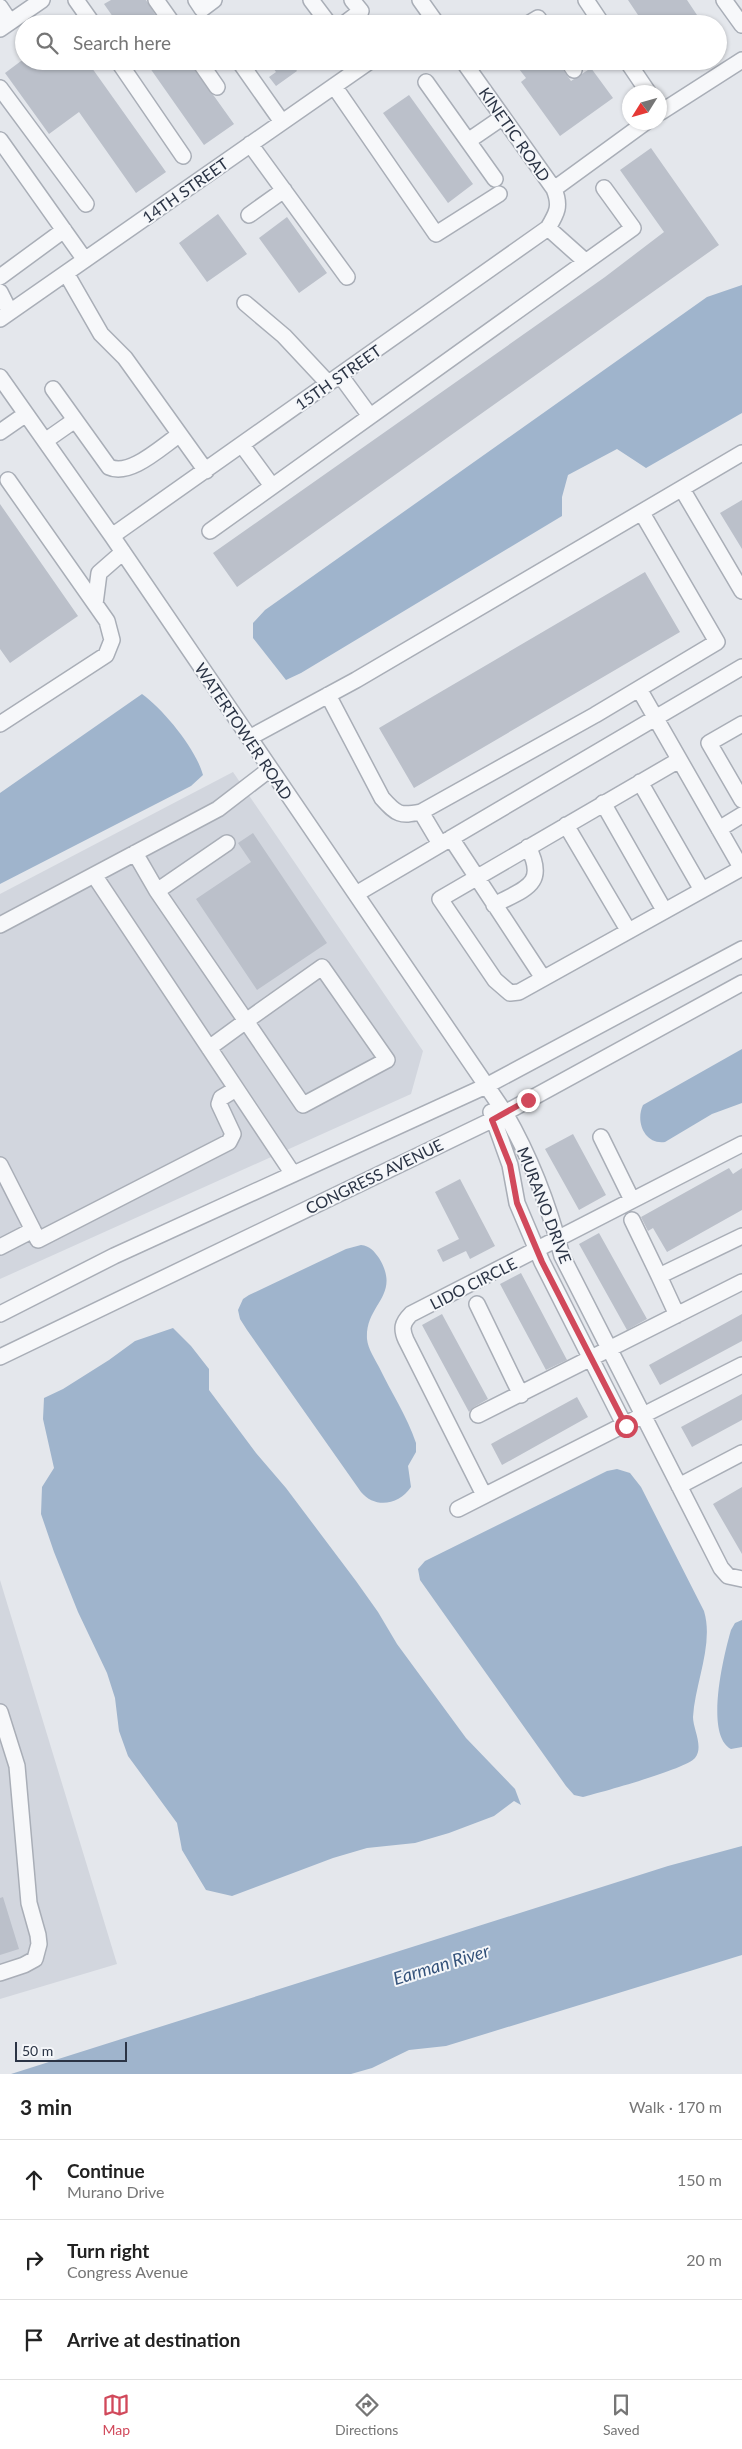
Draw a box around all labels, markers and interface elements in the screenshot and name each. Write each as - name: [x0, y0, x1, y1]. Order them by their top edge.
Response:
- search box: [15, 15, 727, 70]
- icon: search: [33, 29, 61, 57]
- text: Search here: [73, 31, 171, 54]
- street label: KINETIC ROAD: [475, 83, 555, 185]
- north arrow: [622, 85, 667, 130]
- street label: 14TH STREET: [138, 153, 232, 227]
- street label: 15TH STREET: [291, 340, 385, 414]
- street label: WATERTOWER ROAD: [191, 659, 297, 803]
- route end: [517, 1089, 540, 1112]
- street label: CONGRESS AVENUE: [302, 1134, 446, 1218]
- street label: MURANO DRIVE: [514, 1144, 576, 1266]
- street label: LIDO CIRCLE: [426, 1253, 520, 1313]
- route start: [615, 1415, 638, 1438]
- water label: Earman River: [390, 1939, 493, 1989]
- scale bar: [15, 2039, 128, 2062]
- text: 50 m: [22, 2042, 53, 2059]
- text: 3 min: [20, 2094, 72, 2119]
- text: Walk · 170 m: [629, 2097, 722, 2116]
- text: Continue: [67, 2159, 145, 2182]
- icon: ahead: [20, 2166, 48, 2194]
- text: 150 m: [677, 2170, 722, 2189]
- text: Murano Drive: [67, 2182, 165, 2201]
- text: Turn right: [67, 2239, 149, 2262]
- icon: right: [20, 2246, 48, 2274]
- text: 20 m: [686, 2250, 722, 2269]
- text: Congress Avenue: [67, 2262, 188, 2281]
- icon: arrive: [20, 2326, 48, 2354]
- text: Arrive at destination: [67, 2328, 240, 2351]
- tab: Map: [102, 2391, 130, 2438]
- tab: Directions: [335, 2391, 398, 2438]
- tab: Saved: [603, 2391, 640, 2438]

